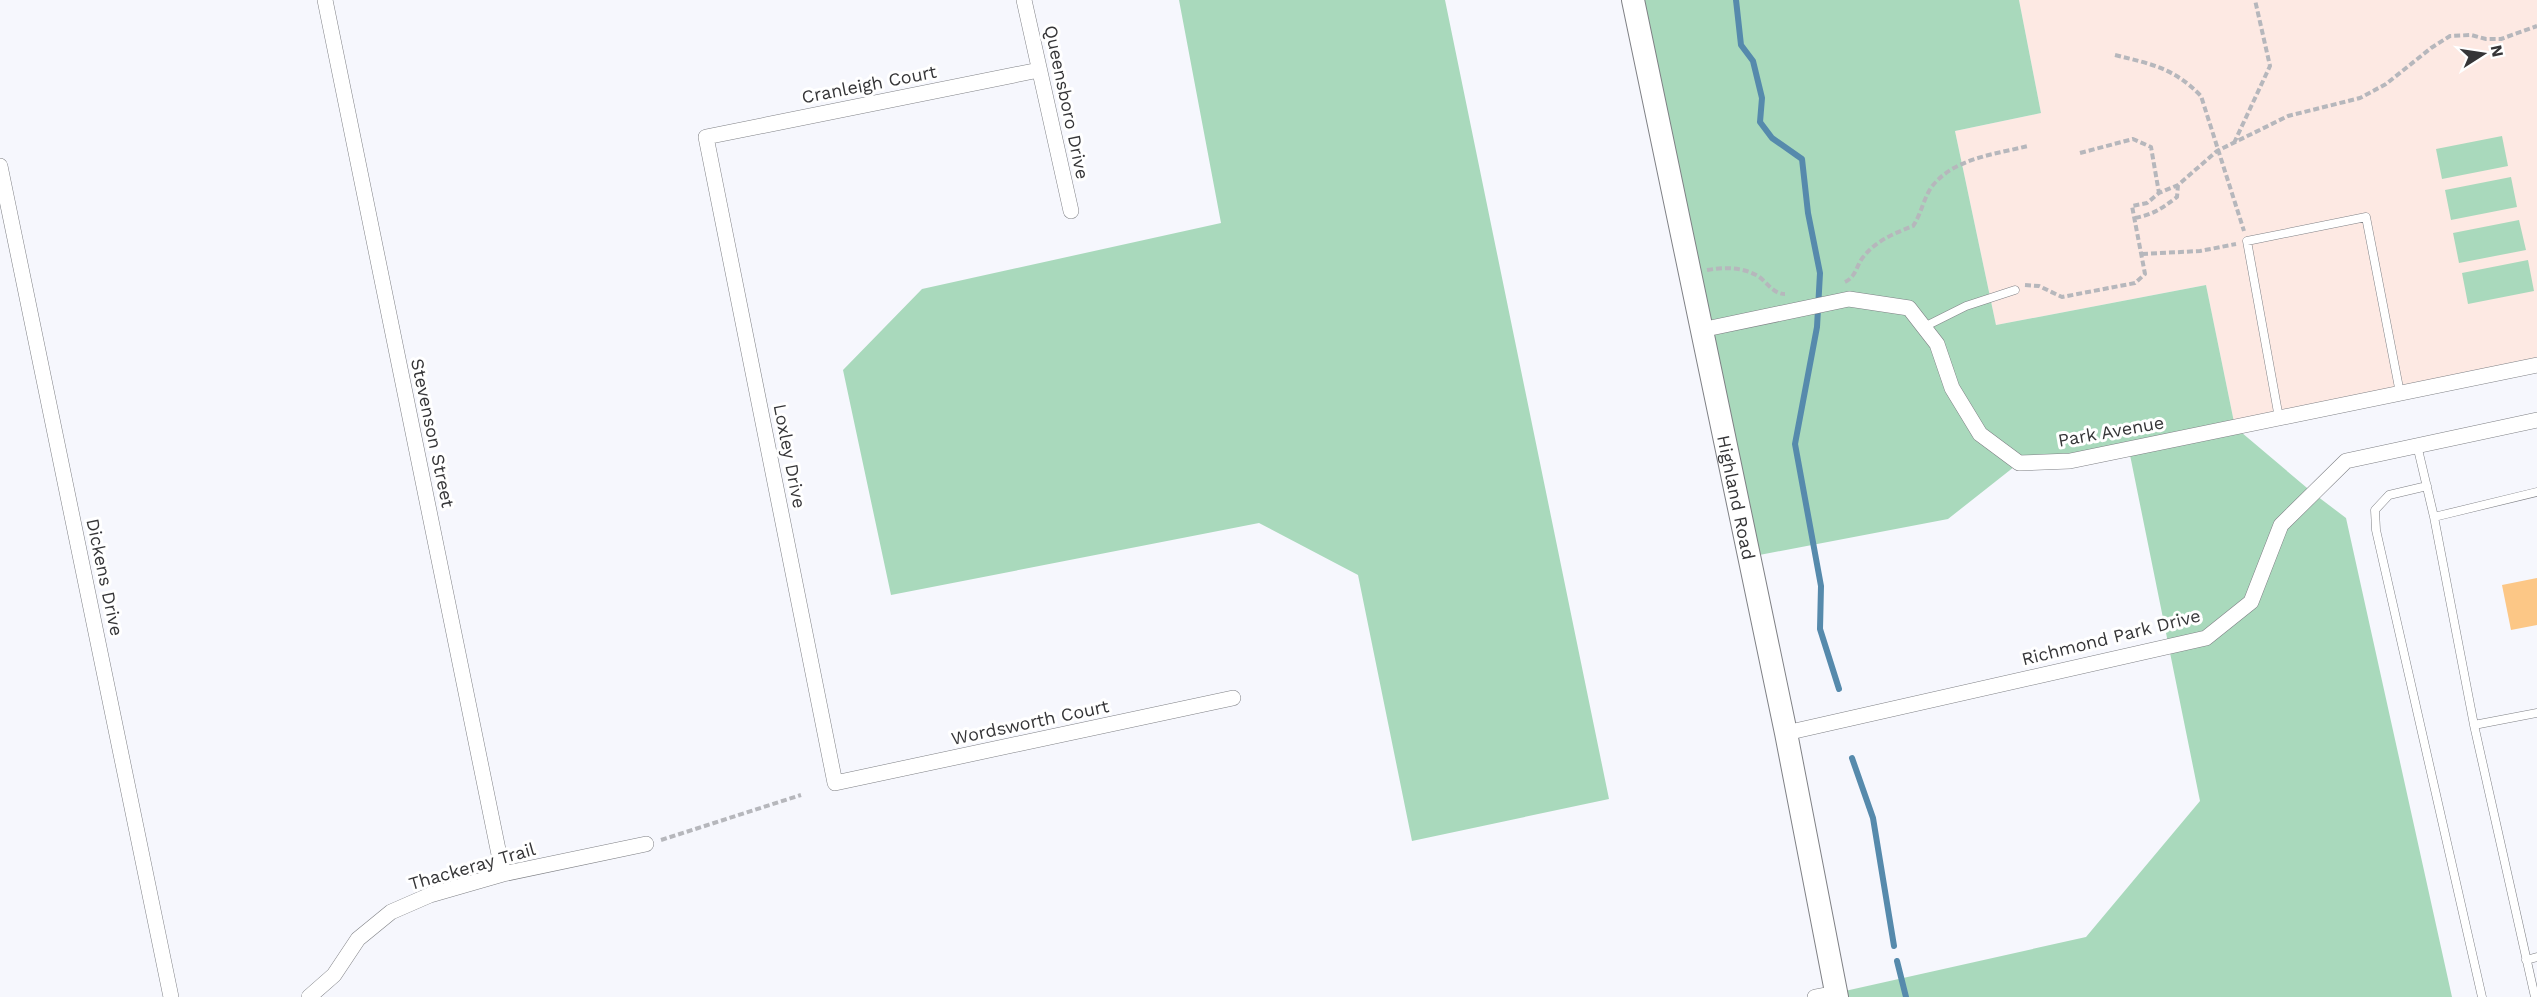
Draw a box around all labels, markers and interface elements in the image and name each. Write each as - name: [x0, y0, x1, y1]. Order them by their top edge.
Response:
- street label: Queensboro Drive: [1040, 23, 1094, 181]
- north arrow: [2453, 24, 2513, 84]
- text: N: [2487, 43, 2508, 59]
- street label: Cranleigh Court: [800, 61, 939, 107]
- street label: Stevenson Street: [407, 357, 459, 510]
- street label: Loxley Drive: [770, 402, 810, 510]
- street label: Park Avenue: [2056, 411, 2166, 451]
- street label: Highland Road: [1714, 433, 1760, 562]
- street label: Dickens Drive: [82, 516, 128, 638]
- street label: Richmond Park Drive: [2019, 605, 2203, 669]
- street label: Wordsworth Court: [949, 695, 1111, 749]
- street label: Thackeray Trail: [406, 838, 538, 894]

